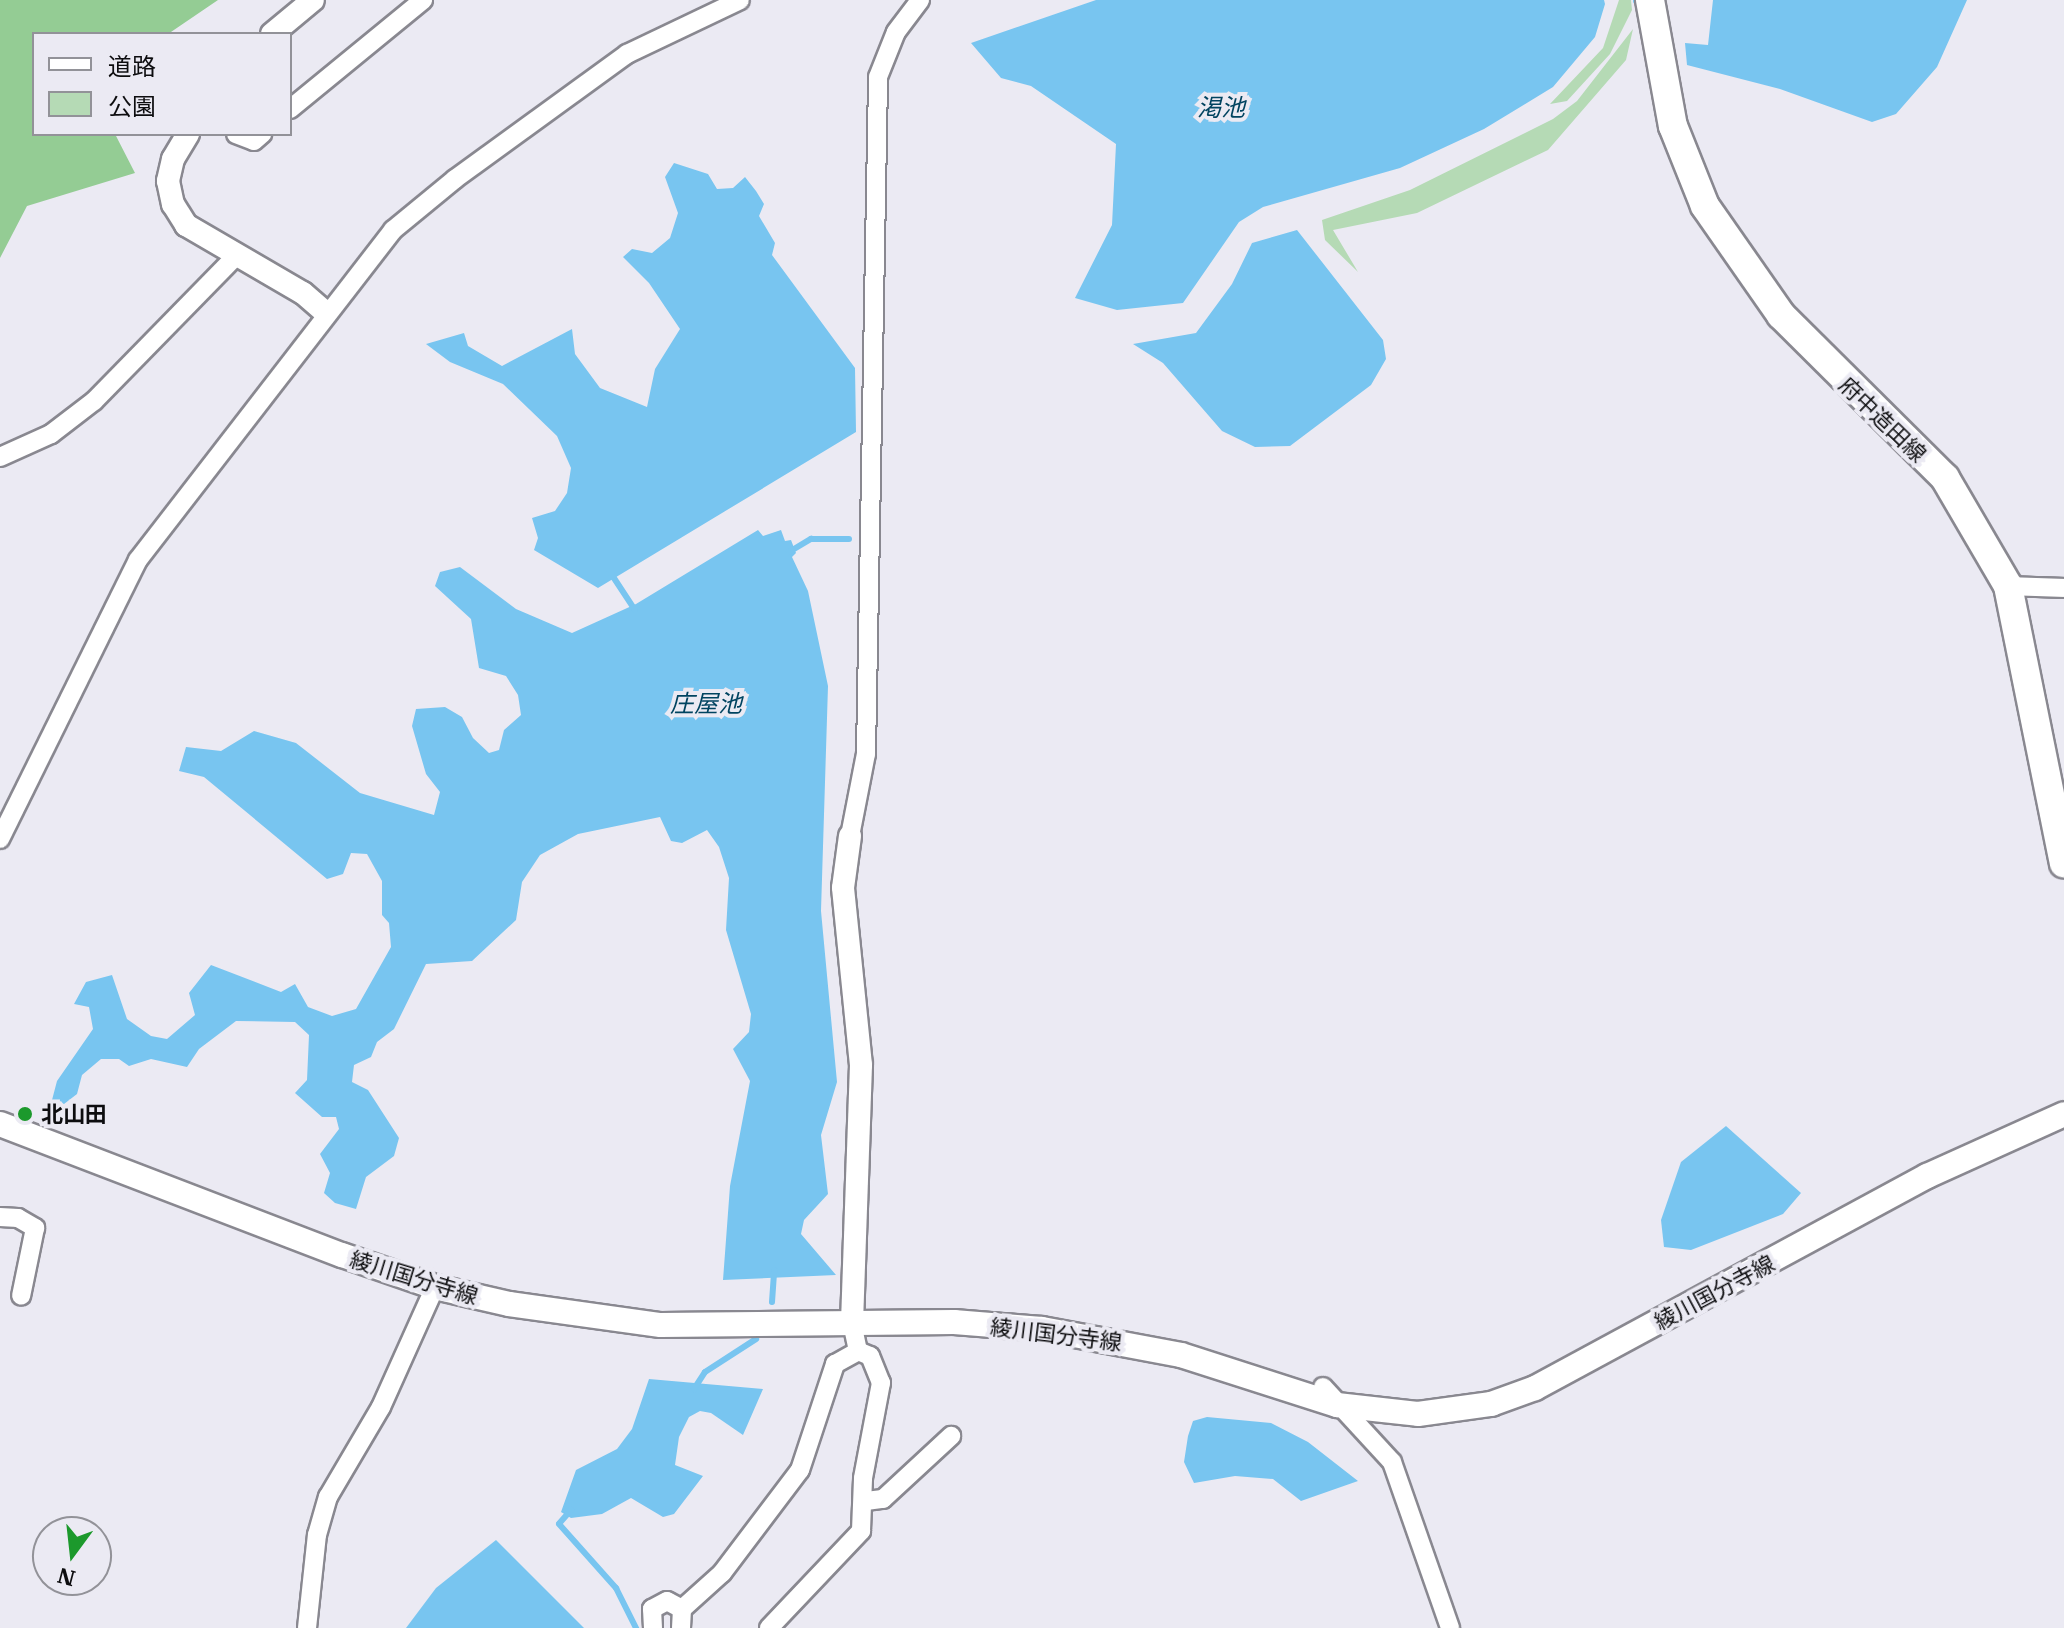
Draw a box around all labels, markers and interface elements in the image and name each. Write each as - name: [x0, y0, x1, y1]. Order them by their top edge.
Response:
- legend: [32, 32, 292, 136]
- text: 道路: [108, 50, 156, 82]
- text: 公園: [108, 90, 156, 122]
- water label: 渇池: [1197, 94, 1245, 122]
- street label: 府中造田線: [1834, 371, 1932, 467]
- water label: 庄屋池: [670, 690, 742, 718]
- place label: 北山田: [41, 1101, 107, 1127]
- marker: 北山田: [16, 1105, 34, 1123]
- street label: 綾川国分寺線: [347, 1245, 481, 1309]
- street label: 綾川国分寺線: [1650, 1249, 1778, 1335]
- street label: 綾川国分寺線: [989, 1313, 1123, 1355]
- north arrow: [32, 1516, 112, 1596]
- text: N: [54, 1561, 78, 1594]

